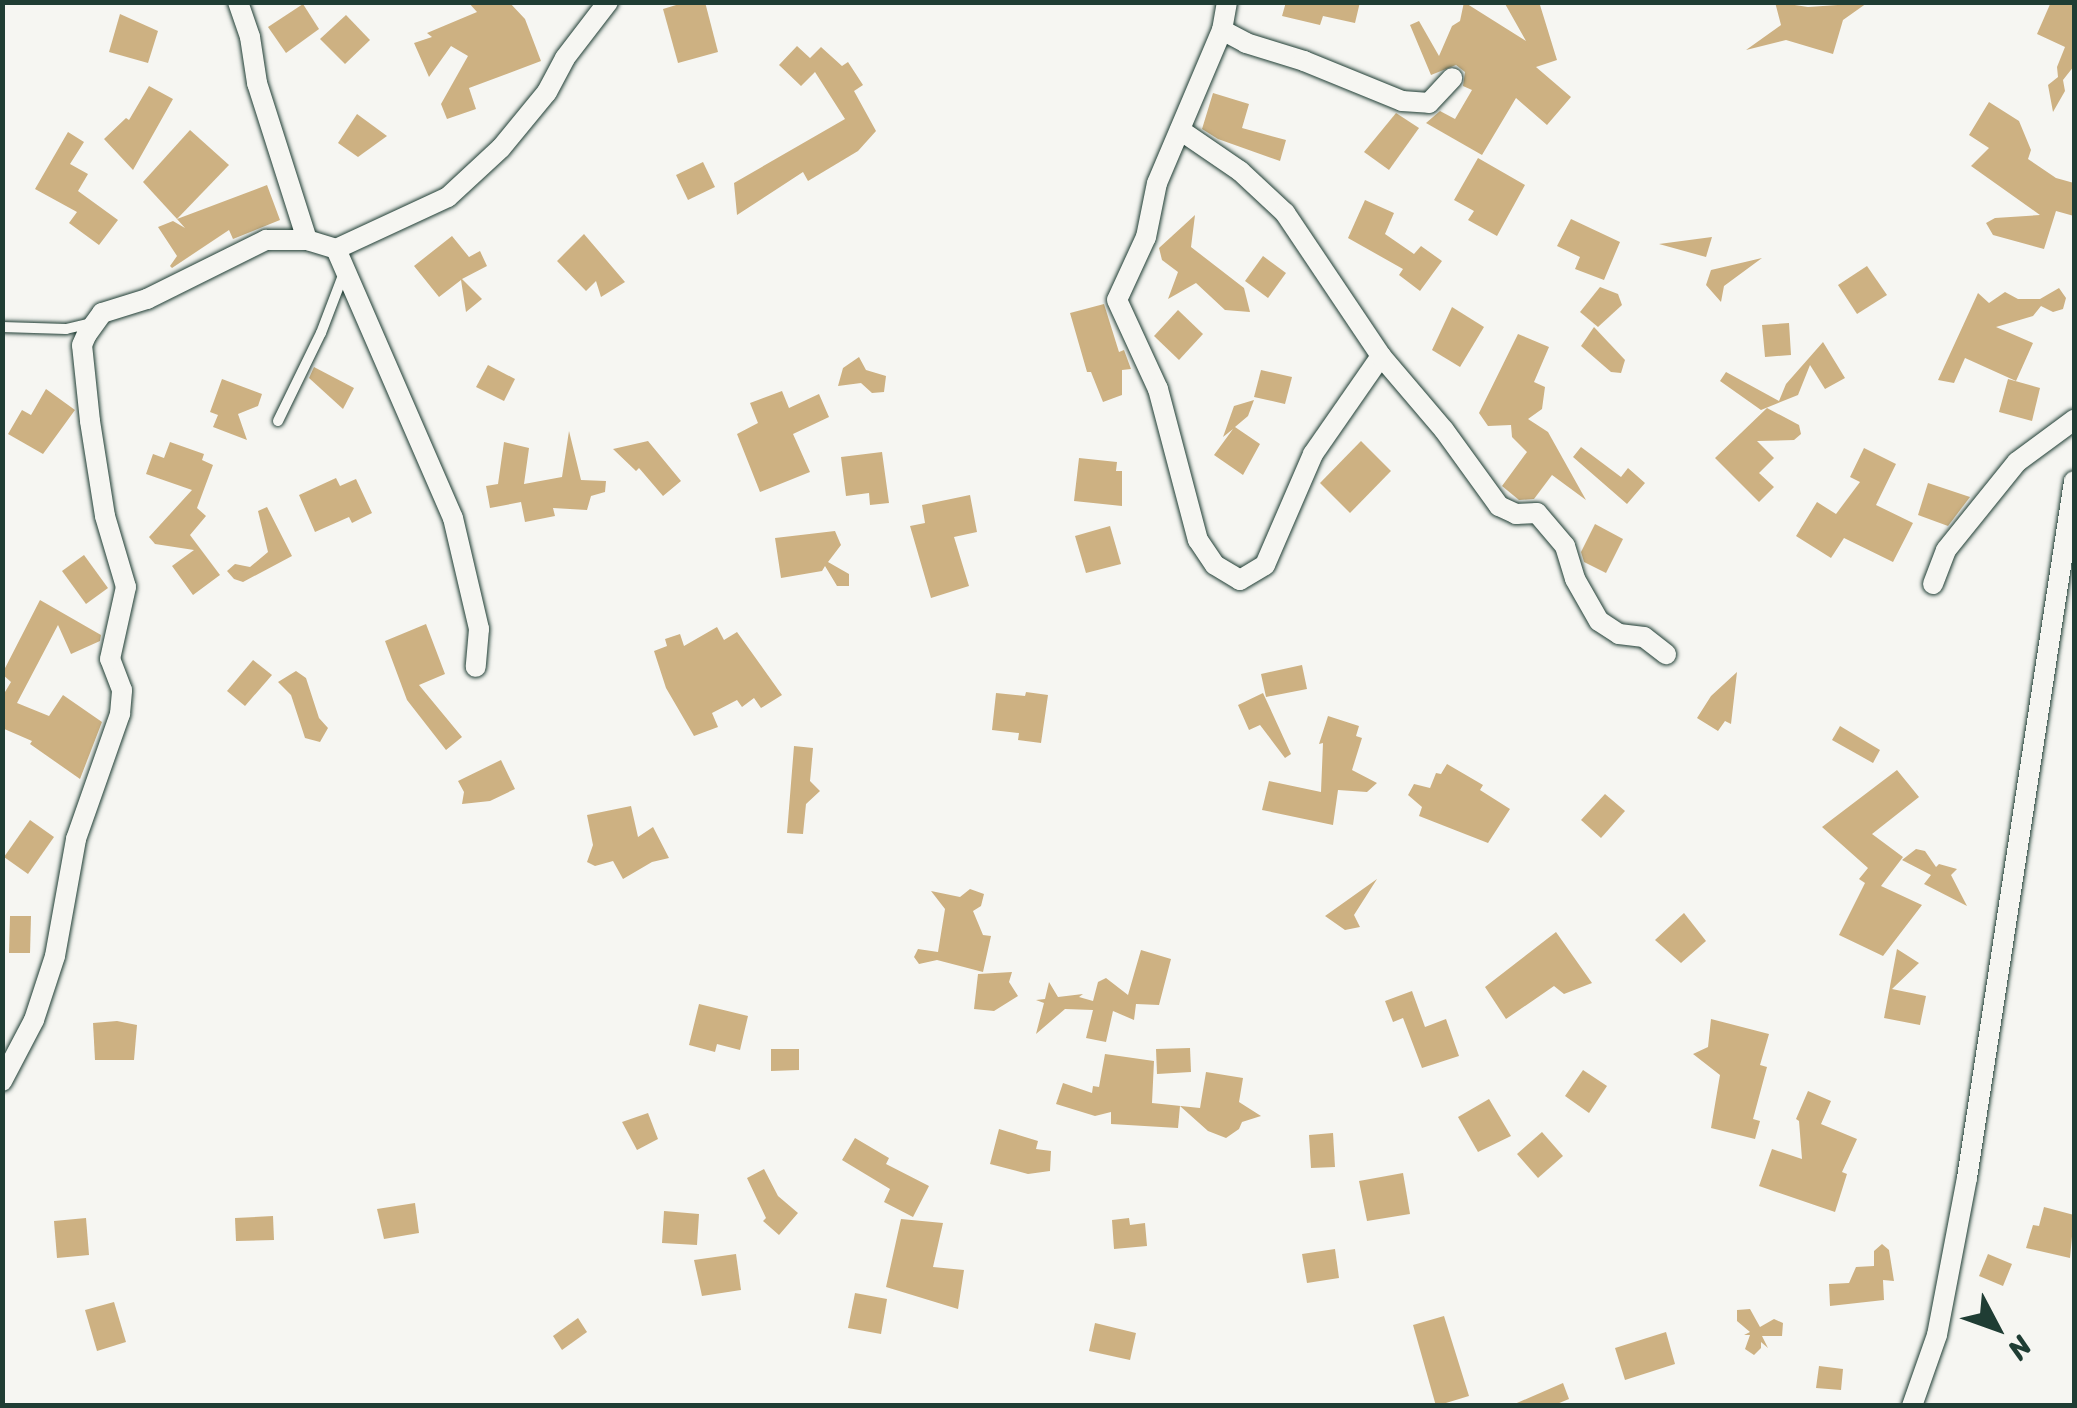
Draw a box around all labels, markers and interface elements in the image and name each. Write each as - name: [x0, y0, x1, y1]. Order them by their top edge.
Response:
- north arrow: [1947, 1278, 2047, 1378]
- text: N: [1995, 1325, 2045, 1371]

